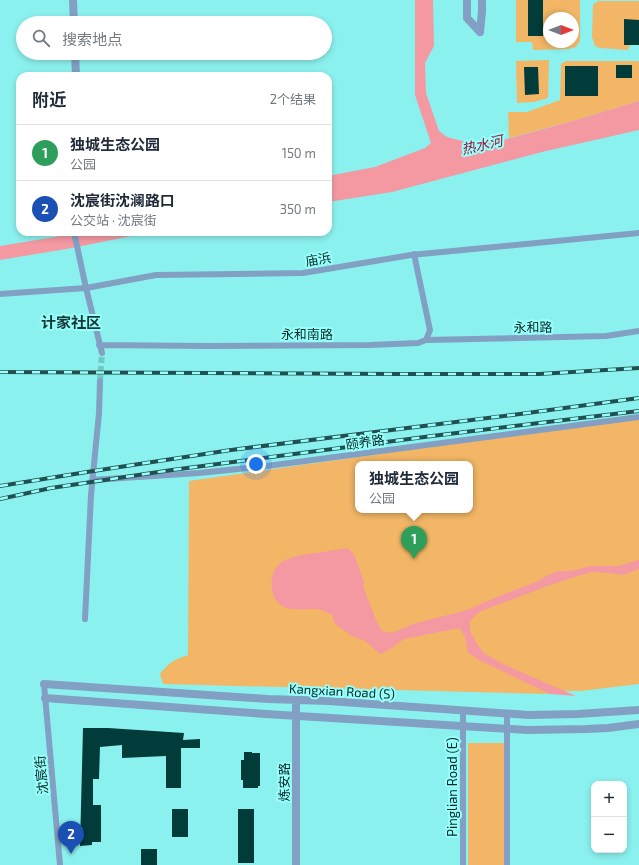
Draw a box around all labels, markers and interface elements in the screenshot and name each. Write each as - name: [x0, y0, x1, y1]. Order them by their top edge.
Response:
- north arrow: [543, 12, 579, 48]
- search box: [16, 16, 332, 60]
- icon: search: [30, 27, 52, 49]
- text: 搜索地点: [62, 30, 122, 48]
- text: 附近: [32, 89, 66, 109]
- text: 2个结果: [270, 91, 316, 107]
- water label: 热水河: [460, 131, 507, 158]
- text: 独城生态公园: [70, 135, 160, 153]
- text: 1: [42, 145, 48, 161]
- text: 150 m: [282, 145, 316, 161]
- text: 公园: [70, 156, 96, 172]
- text: 沈宸街沈澜路口: [70, 191, 175, 209]
- text: 2: [41, 201, 49, 217]
- text: 350 m: [280, 201, 316, 217]
- text: 公交站 · 沈宸街: [70, 212, 157, 228]
- street label: 庙浜: [304, 249, 332, 269]
- district label: 计家社区: [41, 313, 101, 331]
- street label: 永和路: [513, 319, 553, 335]
- street label: 永和南路: [281, 326, 333, 342]
- street label: 颐养路: [345, 431, 385, 453]
- your location: [246, 454, 266, 474]
- popup: [355, 461, 473, 513]
- text: 独城生态公园: [369, 469, 459, 487]
- text: 公园: [369, 490, 395, 506]
- pin: 1: [401, 526, 427, 559]
- street label: Kangxian Road (S): [289, 680, 395, 702]
- street label: Pinglian Road (E): [444, 737, 460, 837]
- street label: 沈宸街: [31, 755, 51, 795]
- street label: 炼安路: [276, 762, 292, 802]
- map controls: [591, 781, 627, 853]
- button: +: [591, 781, 627, 817]
- button: −: [591, 817, 627, 853]
- pin: 2: [58, 821, 84, 854]

